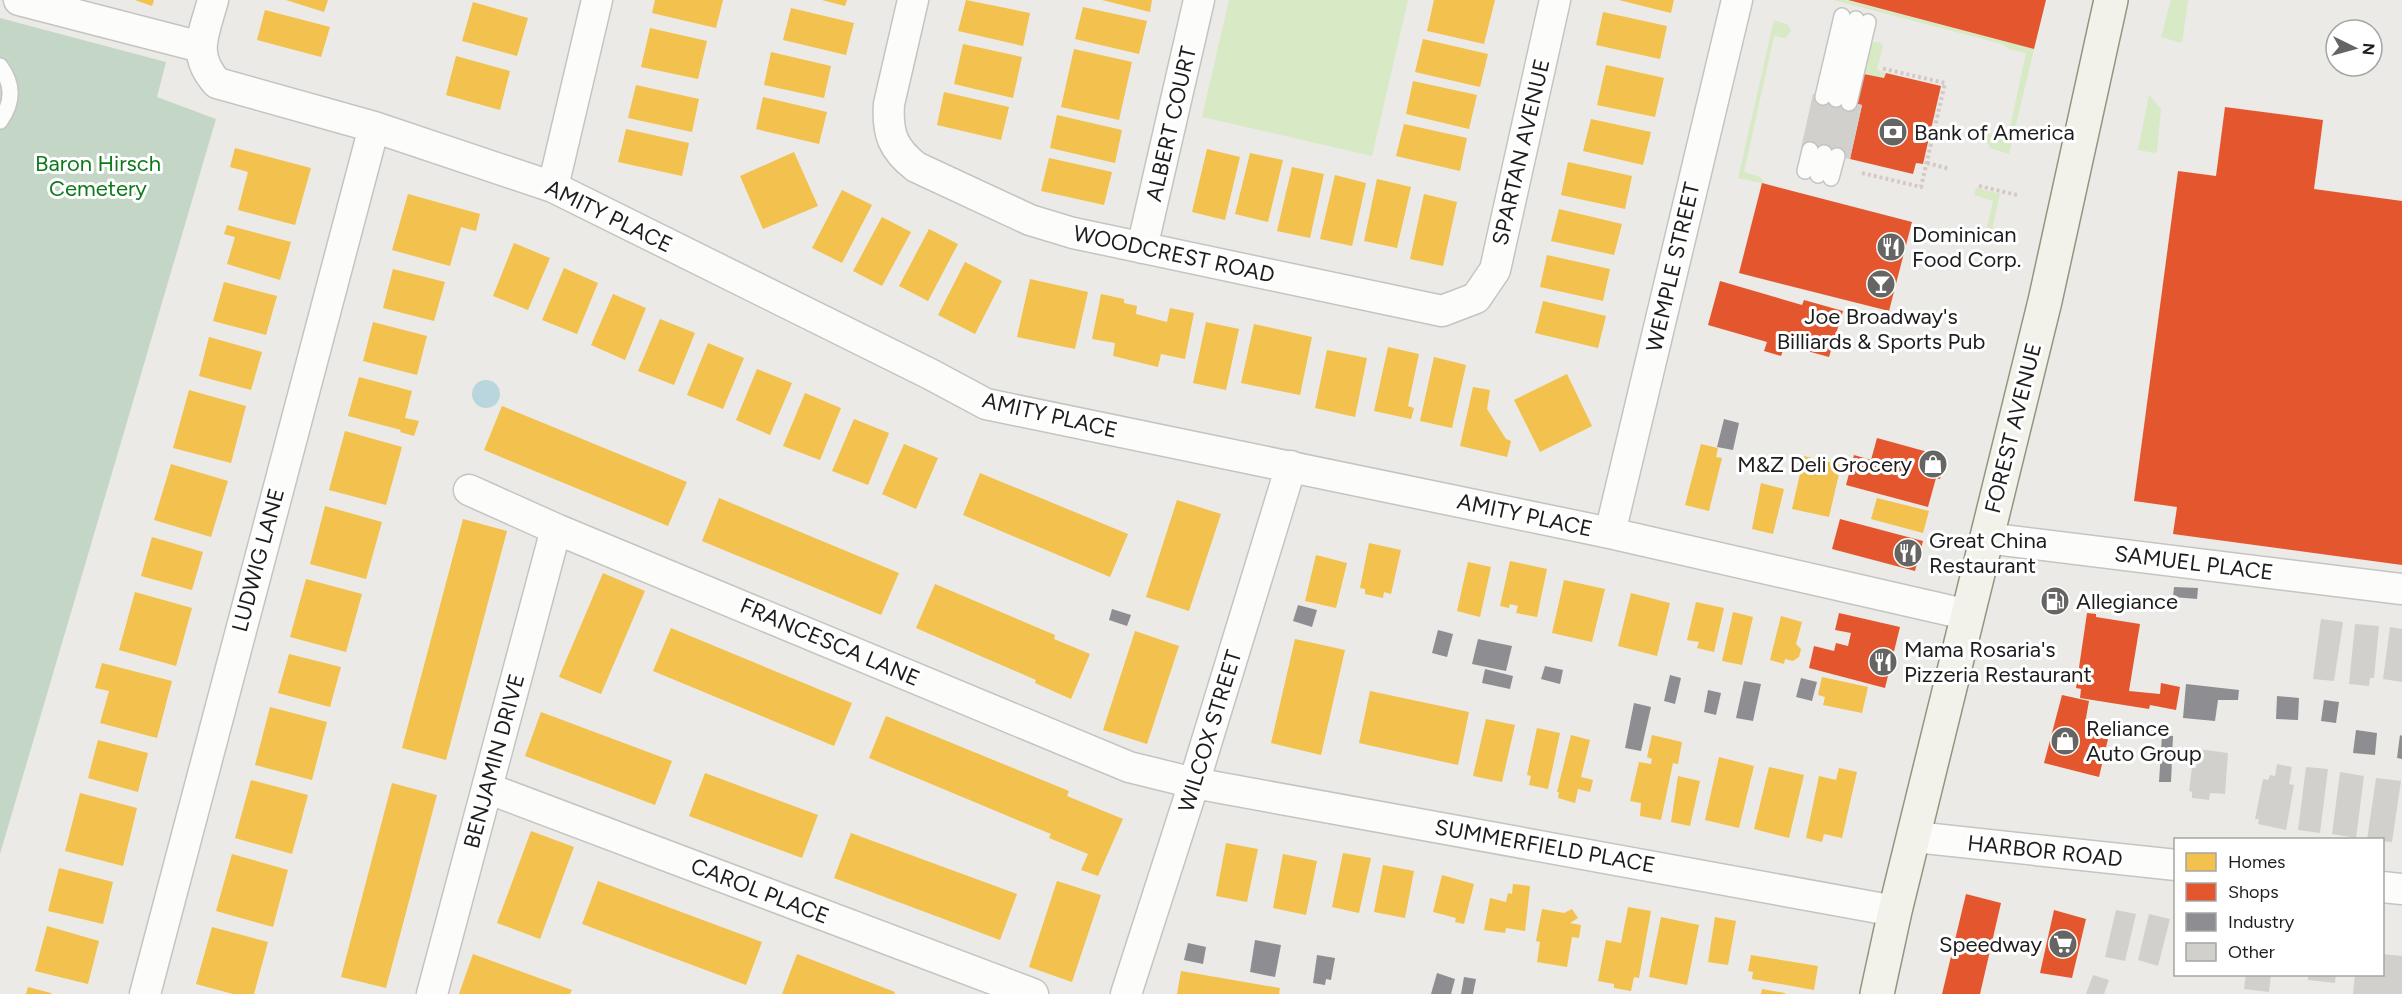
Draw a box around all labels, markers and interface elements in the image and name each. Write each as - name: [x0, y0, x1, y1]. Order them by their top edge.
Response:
- north arrow: [2324, 18, 2384, 78]
- text: N: [2358, 42, 2378, 56]
- street label: ALBERT COURT: [1140, 44, 1202, 204]
- street label: SPARTAN AVENUE: [1486, 56, 1556, 248]
- bank icon: Bank of America: [1877, 116, 1909, 148]
- place label: Bank of America: [1914, 119, 2075, 146]
- park label: Baron Hirsch Cemetery: [35, 150, 161, 202]
- street label: AMITY PLACE: [541, 174, 677, 258]
- street label: WEMPLE STREET: [1640, 180, 1706, 354]
- street label: WOODCREST ROAD: [1071, 219, 1277, 289]
- place label: Dominican Food Corp.: [1912, 221, 2021, 273]
- restaurant icon: Dominican Food Corp.: [1875, 231, 1907, 263]
- bar icon: Joe Broadway's Billiards & Sports Pub: [1865, 268, 1897, 300]
- place label: Joe Broadway's Billiards & Sports Pub: [1777, 303, 1985, 355]
- street label: FOREST AVENUE: [1979, 340, 2047, 516]
- street label: AMITY PLACE: [980, 386, 1120, 444]
- shop icon: M&Z Deli Grocery: [1917, 448, 1949, 480]
- place label: M&Z Deli Grocery: [1737, 451, 1912, 478]
- street label: LUDWIG LANE: [226, 485, 290, 635]
- street label: AMITY PLACE: [1455, 487, 1595, 543]
- place label: Great China Restaurant: [1929, 527, 2047, 579]
- restaurant icon: Great China Restaurant: [1892, 537, 1924, 569]
- street label: SAMUEL PLACE: [2113, 540, 2275, 586]
- fuel station icon: Allegiance: [2039, 585, 2071, 617]
- place label: Allegiance: [2076, 588, 2178, 615]
- street label: FRANCESCA LANE: [736, 592, 924, 692]
- place label: Mama Rosaria's Pizzeria Restaurant: [1904, 636, 2092, 688]
- restaurant icon: Mama Rosaria's Pizzeria Restaurant: [1867, 646, 1899, 678]
- street label: WILCOX STREET: [1173, 647, 1247, 815]
- street label: BENJAMIN DRIVE: [458, 671, 530, 851]
- place label: Reliance Auto Group: [2086, 715, 2202, 767]
- shop icon: Reliance Auto Group: [2049, 725, 2081, 757]
- street label: SUMMERFIELD PLACE: [1433, 813, 1657, 879]
- street label: HARBOR ROAD: [1966, 829, 2124, 873]
- legend: [2174, 838, 2384, 976]
- text: Homes: [2228, 851, 2286, 873]
- street label: CAROL PLACE: [687, 852, 833, 930]
- text: Shops: [2228, 881, 2279, 903]
- text: Industry: [2228, 911, 2295, 933]
- supermarket icon: Speedway: [2047, 928, 2079, 960]
- place label: Speedway: [1939, 931, 2042, 958]
- text: Other: [2228, 941, 2275, 963]

